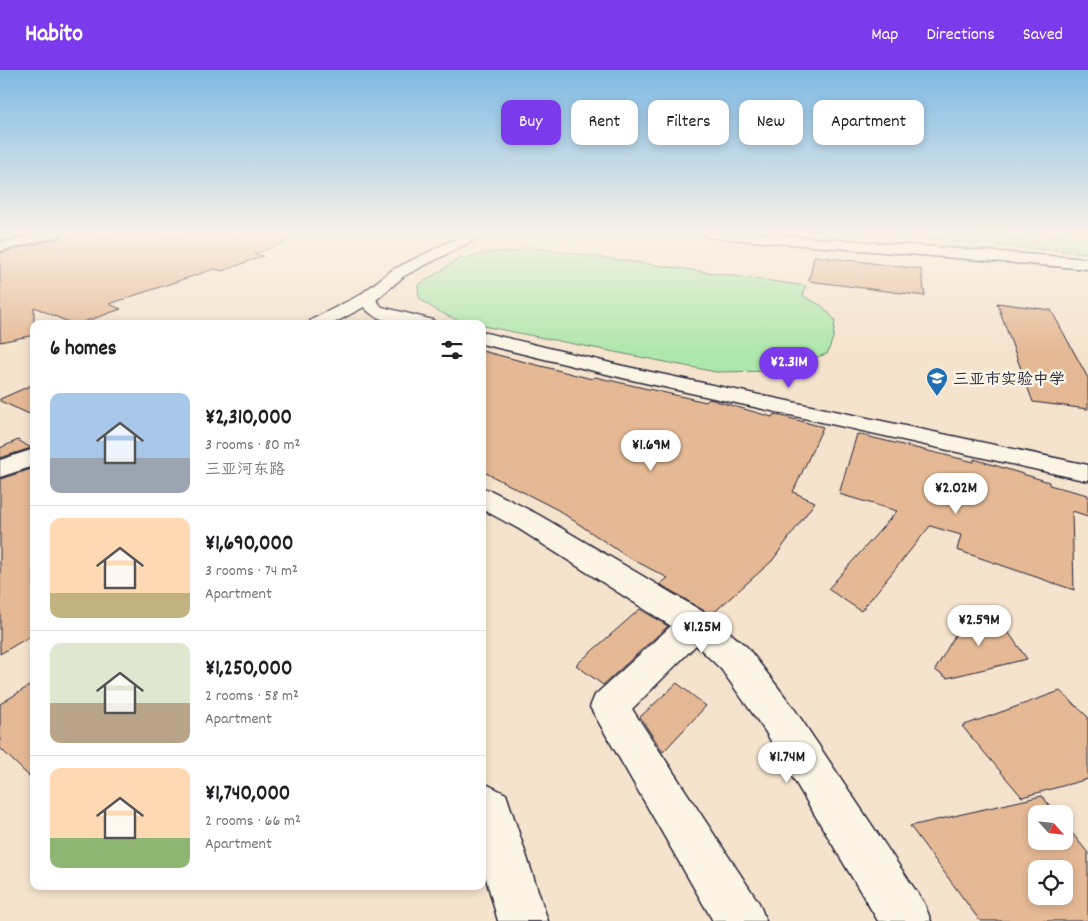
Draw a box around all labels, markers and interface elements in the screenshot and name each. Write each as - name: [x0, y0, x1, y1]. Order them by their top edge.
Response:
- text: Habito: [25, 18, 83, 52]
- text: Map: [871, 23, 898, 48]
- text: Directions: [926, 23, 995, 48]
- text: Saved: [1023, 23, 1063, 48]
- chip: Buy: [501, 100, 561, 145]
- chip: Rent: [571, 100, 638, 145]
- chip: Filters: [648, 100, 729, 145]
- chip: New: [739, 100, 803, 145]
- chip: Apartment: [813, 100, 924, 145]
- text: 6 homes: [50, 335, 117, 365]
- icon: filters: [438, 336, 466, 364]
- pin: ¥2.31M: [748, 346, 830, 389]
- text: ¥2.31M: [770, 351, 808, 374]
- school or university icon: 三亚市实验中学: [925, 366, 949, 397]
- place label: 三亚市实验中学: [953, 369, 1065, 392]
- text: ¥2,310,000: [205, 404, 292, 434]
- icon: home: [90, 413, 150, 473]
- pin: ¥1.69M: [610, 430, 692, 472]
- text: 3 rooms · 80 m²: [205, 434, 300, 457]
- text: ¥1.69M: [632, 434, 670, 457]
- text: 三亚河东路: [205, 459, 285, 482]
- pin: ¥2.02M: [915, 472, 997, 515]
- text: ¥2.02M: [935, 477, 977, 500]
- text: ¥1,690,000: [205, 530, 293, 560]
- icon: home: [90, 538, 150, 598]
- text: 3 rooms · 74 m²: [205, 560, 298, 583]
- text: Apartment: [205, 583, 272, 606]
- pin: ¥2.59M: [938, 604, 1020, 647]
- text: ¥2.59M: [958, 609, 1000, 632]
- pin: ¥1.25M: [661, 612, 743, 654]
- text: ¥1.25M: [683, 616, 721, 639]
- text: ¥1,250,000: [205, 655, 292, 685]
- icon: home: [90, 663, 150, 723]
- text: 2 rooms · 58 m²: [205, 685, 299, 708]
- text: Apartment: [205, 708, 272, 731]
- pin: ¥1.74M: [746, 742, 828, 784]
- text: ¥1.74M: [769, 746, 805, 769]
- text: ¥1,740,000: [205, 780, 290, 810]
- icon: home: [90, 788, 150, 848]
- north arrow: [1028, 805, 1072, 850]
- map controls: [1028, 805, 1073, 905]
- text: 2 rooms · 66 m²: [205, 810, 301, 833]
- text: Apartment: [205, 833, 272, 856]
- button: locate: [1028, 860, 1073, 905]

